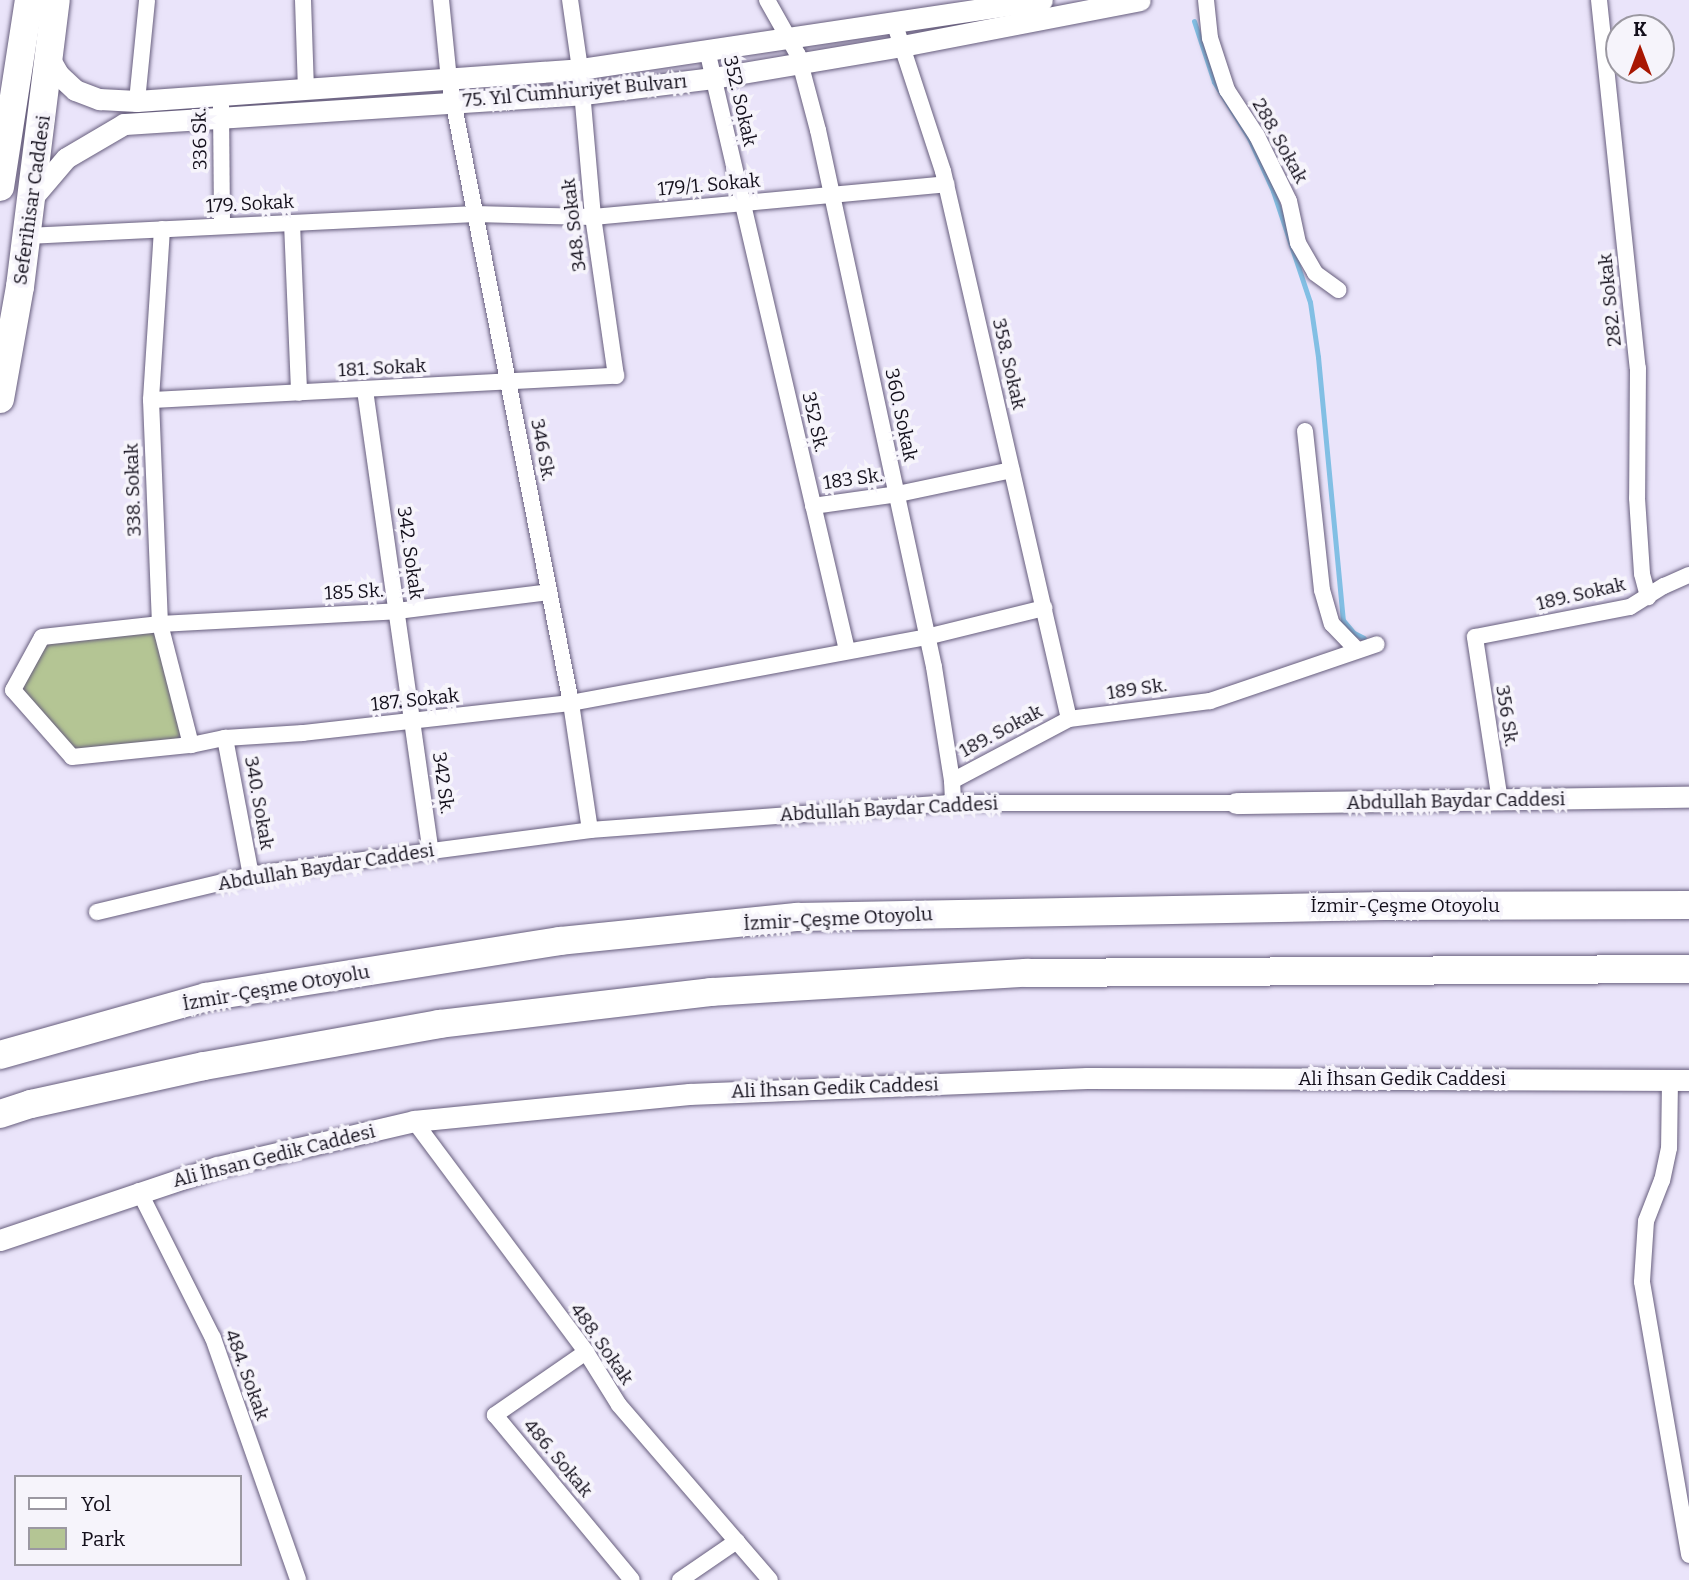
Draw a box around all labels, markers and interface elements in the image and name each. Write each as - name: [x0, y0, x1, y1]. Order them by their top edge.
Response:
- north arrow: [1605, 14, 1675, 84]
- text: K: [1633, 18, 1647, 41]
- street label: 352. Sokak: [719, 53, 761, 149]
- street label: 75. Yıl Cumhuriyet Bulvarı: [462, 70, 688, 112]
- street label: 288. Sokak: [1247, 95, 1313, 187]
- street label: 336 Sk.: [188, 108, 212, 170]
- street label: Seferihisar Caddesi: [9, 114, 55, 286]
- street label: 179/1. Sokak: [657, 169, 761, 201]
- street label: 348. Sokak: [557, 177, 591, 273]
- street label: 179. Sokak: [205, 190, 295, 218]
- street label: 282. Sokak: [1594, 252, 1626, 348]
- street label: 358. Sokak: [987, 316, 1031, 412]
- street label: 181. Sokak: [337, 354, 427, 382]
- street label: 360. Sokak: [880, 366, 922, 464]
- street label: 352 Sk.: [797, 390, 833, 454]
- street label: 346 Sk.: [526, 417, 560, 483]
- street label: 338. Sokak: [120, 443, 146, 537]
- street label: 183 Sk.: [822, 464, 884, 494]
- street label: 342. Sokak: [392, 505, 428, 601]
- street label: 189. Sokak: [1534, 573, 1628, 615]
- street label: 185 Sk.: [324, 579, 384, 605]
- street label: 189 Sk.: [1106, 674, 1168, 704]
- street label: 187. Sokak: [370, 684, 460, 716]
- street label: 356 Sk.: [1491, 684, 1523, 748]
- street label: 189. Sokak: [956, 700, 1046, 762]
- street label: 342 Sk.: [427, 751, 459, 815]
- street label: 340. Sokak: [240, 755, 278, 851]
- street label: Abdullah Baydar Caddesi: [1346, 788, 1566, 814]
- street label: Abdullah Baydar Caddesi: [779, 792, 999, 826]
- street label: Abdullah Baydar Caddesi: [216, 839, 436, 895]
- street label: İzmir-Çeşme Otoyolu: [1310, 895, 1500, 917]
- street label: İzmir-Çeşme Otoyolu: [743, 903, 933, 935]
- street label: İzmir-Çeşme Otoyolu: [181, 960, 371, 1016]
- street label: Ali İhsan Gedik Caddesi: [1298, 1068, 1506, 1090]
- street label: Ali İhsan Gedik Caddesi: [731, 1073, 939, 1103]
- street label: Ali İhsan Gedik Caddesi: [170, 1120, 378, 1192]
- street label: 488. Sokak: [566, 1299, 638, 1389]
- street label: 484. Sokak: [220, 1327, 274, 1423]
- street label: 486. Sokak: [519, 1414, 597, 1502]
- legend: [14, 1475, 242, 1566]
- text: Yol: [81, 1491, 111, 1517]
- text: Park: [81, 1526, 125, 1552]

